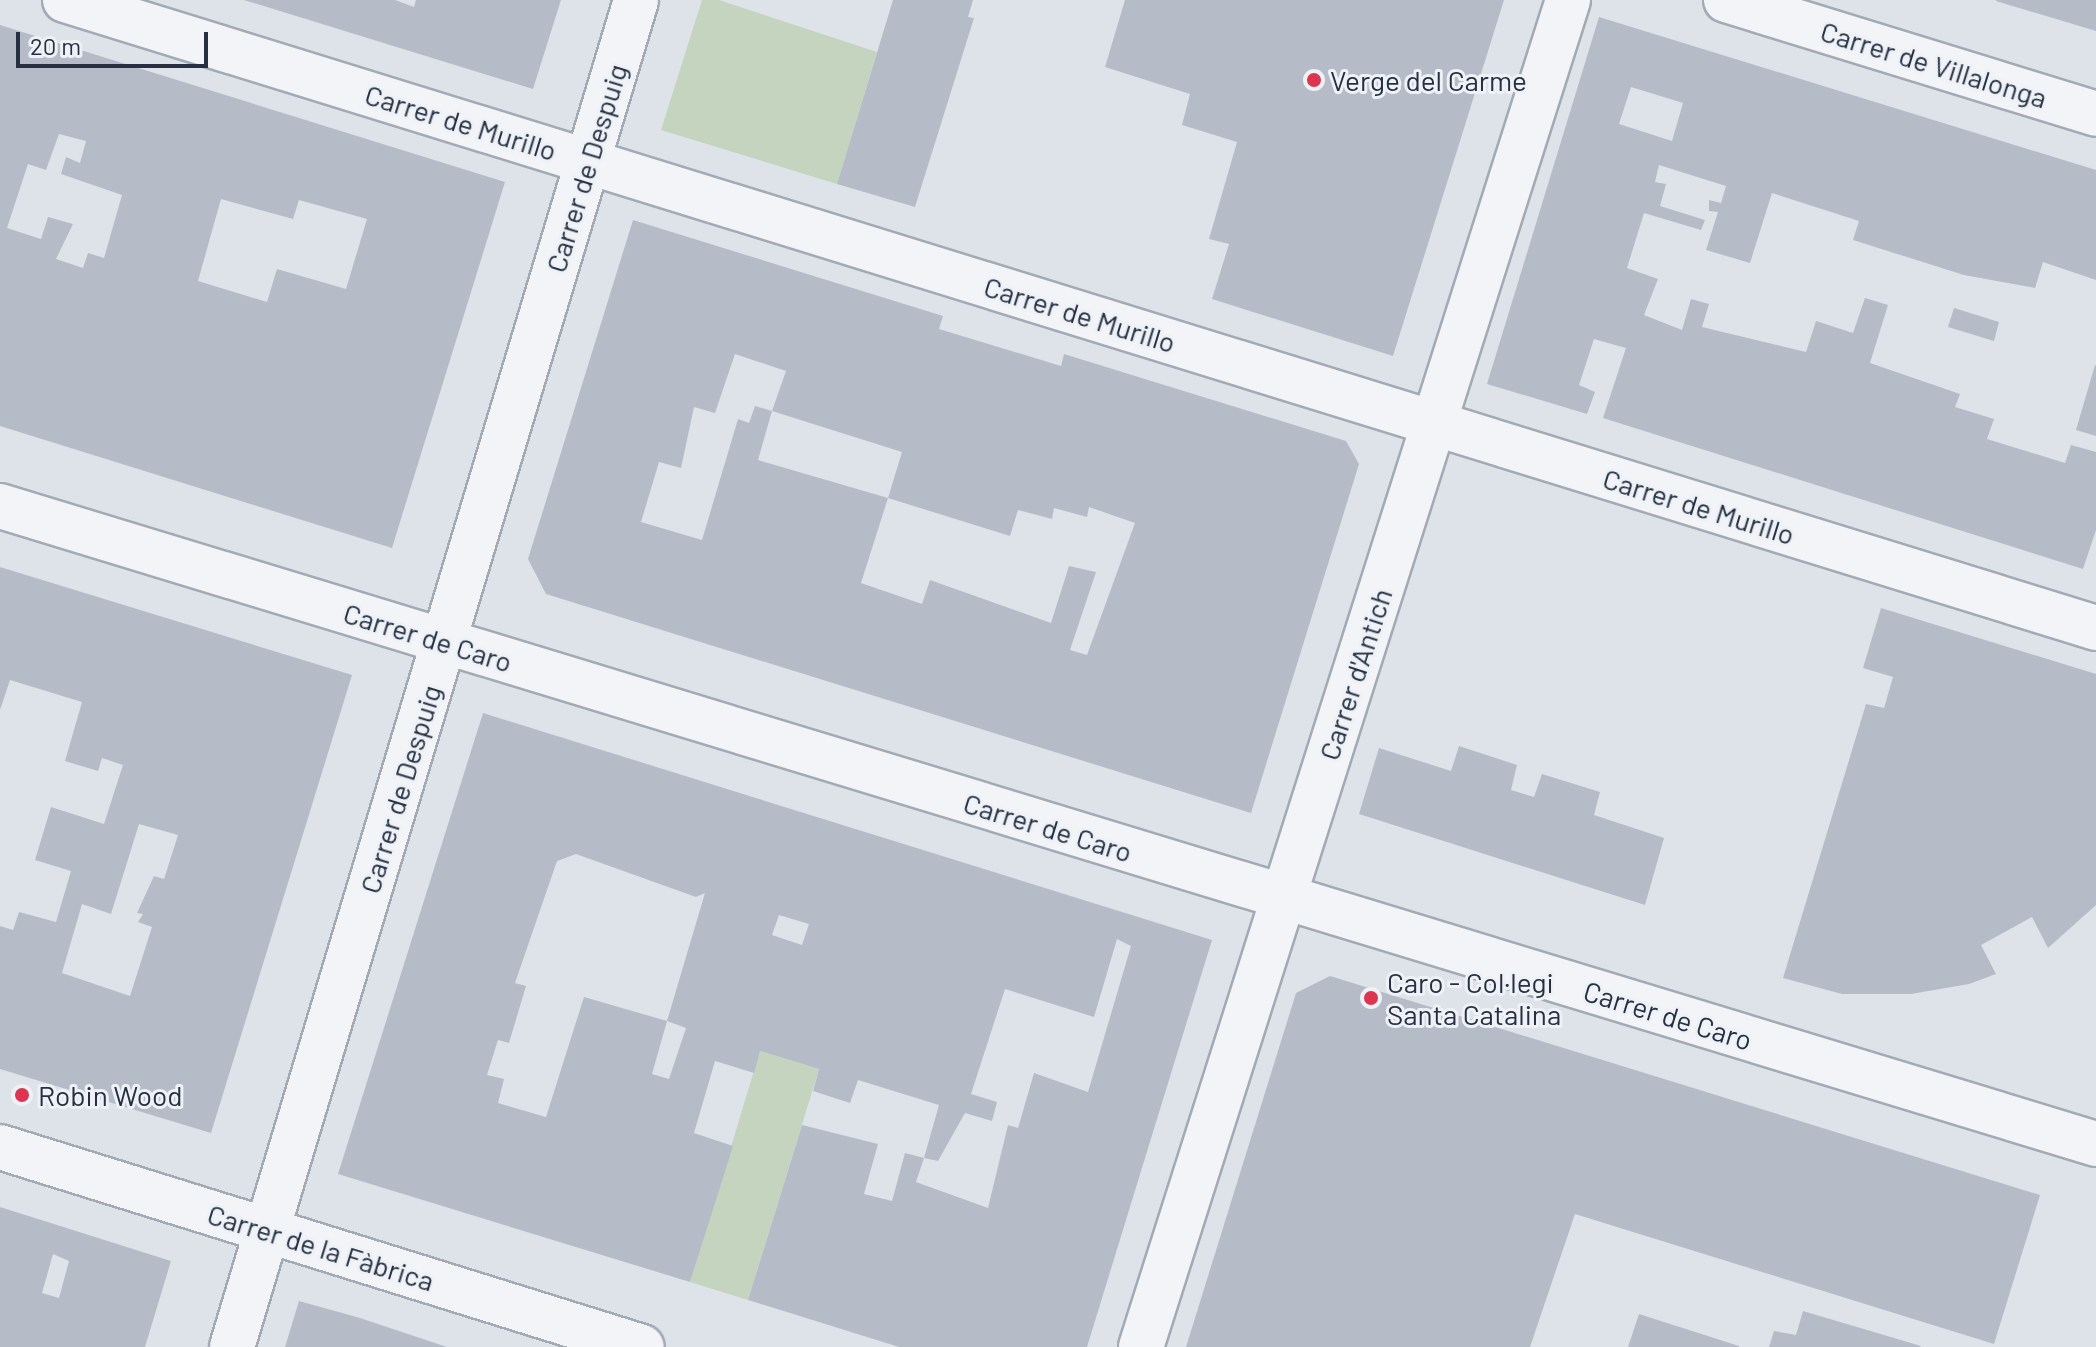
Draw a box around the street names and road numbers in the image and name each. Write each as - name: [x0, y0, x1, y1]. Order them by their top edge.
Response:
- street label: Carrer de Villalonga: [1817, 14, 2051, 114]
- street label: Carrer de Despuig: [538, 60, 634, 276]
- street label: Carrer de Murillo: [361, 77, 561, 167]
- street label: Carrer de Murillo: [980, 269, 1180, 359]
- street label: Carrer de Murillo: [1599, 461, 1799, 551]
- street label: Carrer d'Antich: [1311, 584, 1399, 764]
- street label: Carrer de Caro: [340, 595, 516, 679]
- street label: Carrer de Despuig: [352, 681, 448, 897]
- street label: Carrer de Caro: [960, 785, 1136, 869]
- street label: Carrer de Caro: [1580, 973, 1756, 1057]
- street label: Carrer de la Fàbrica: [204, 1197, 438, 1297]

